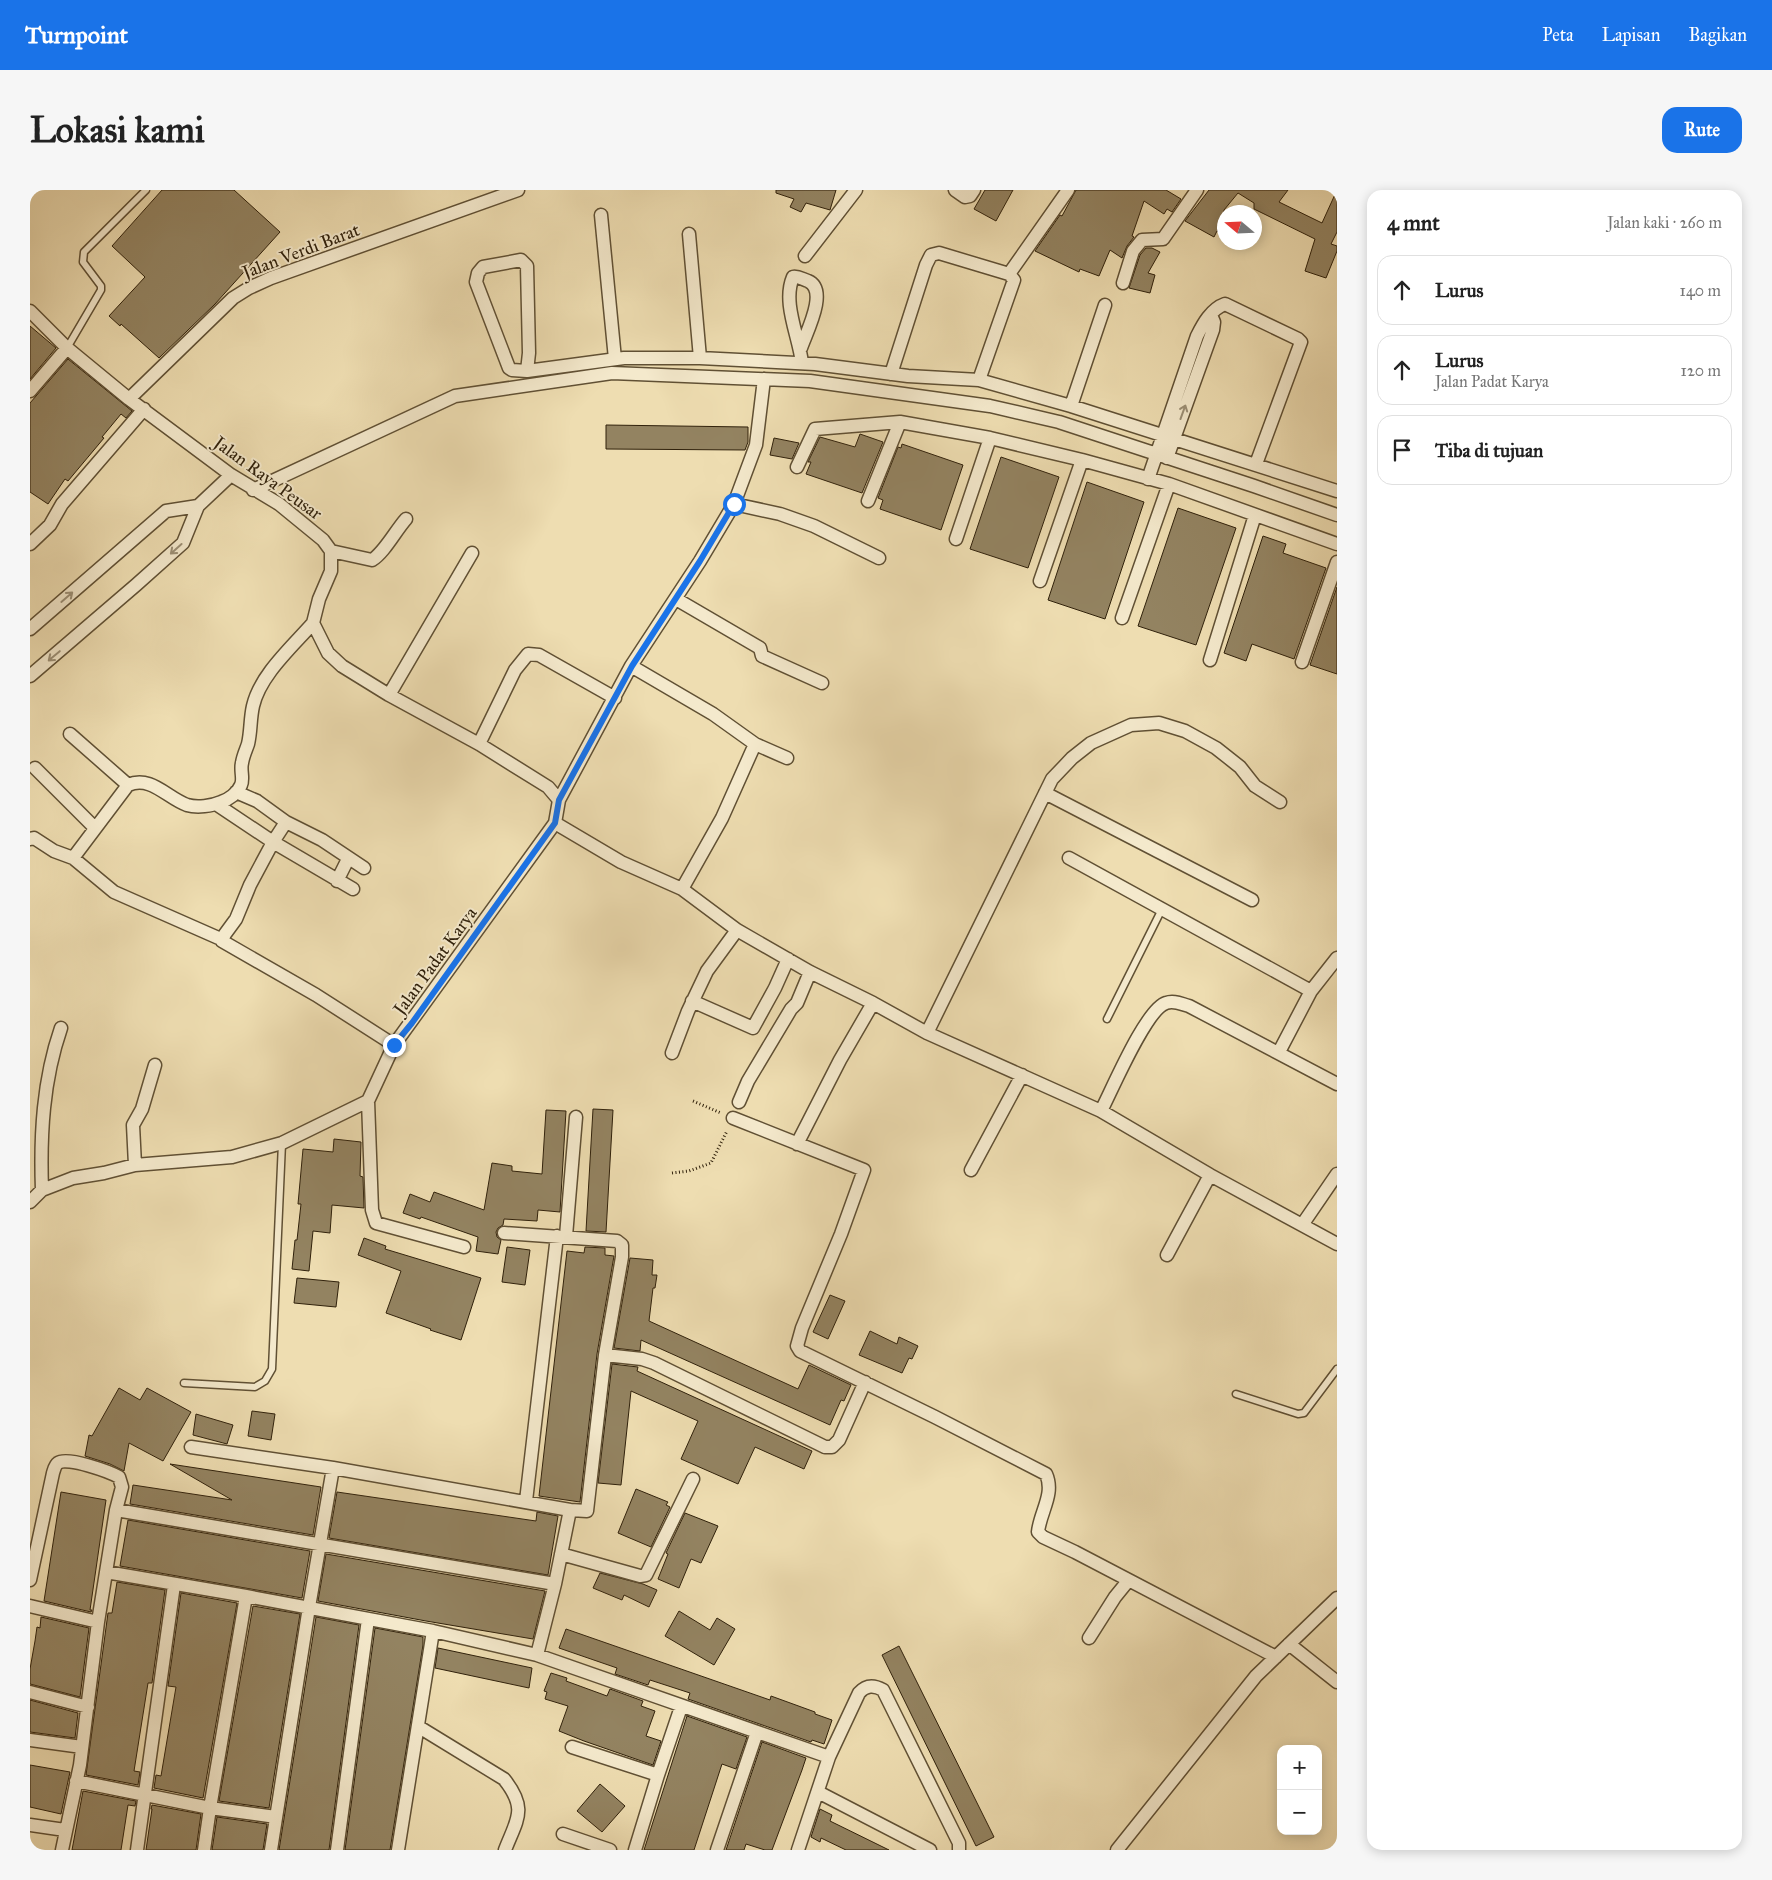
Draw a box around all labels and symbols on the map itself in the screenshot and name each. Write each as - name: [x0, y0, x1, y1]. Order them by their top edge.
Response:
- north arrow: [1217, 205, 1262, 250]
- street label: Jalan Verdi Barat: [237, 218, 364, 285]
- one-way arrow: [1179, 405, 1188, 420]
- street label: Jalan Raya Peusar: [207, 430, 327, 526]
- route start: [723, 493, 746, 516]
- one-way arrow: [170, 543, 183, 555]
- one-way arrow: [60, 592, 73, 603]
- one-way arrow: [47, 650, 60, 661]
- street label: Jalan Padat Karya: [387, 902, 483, 1021]
- route end: [383, 1034, 406, 1057]

